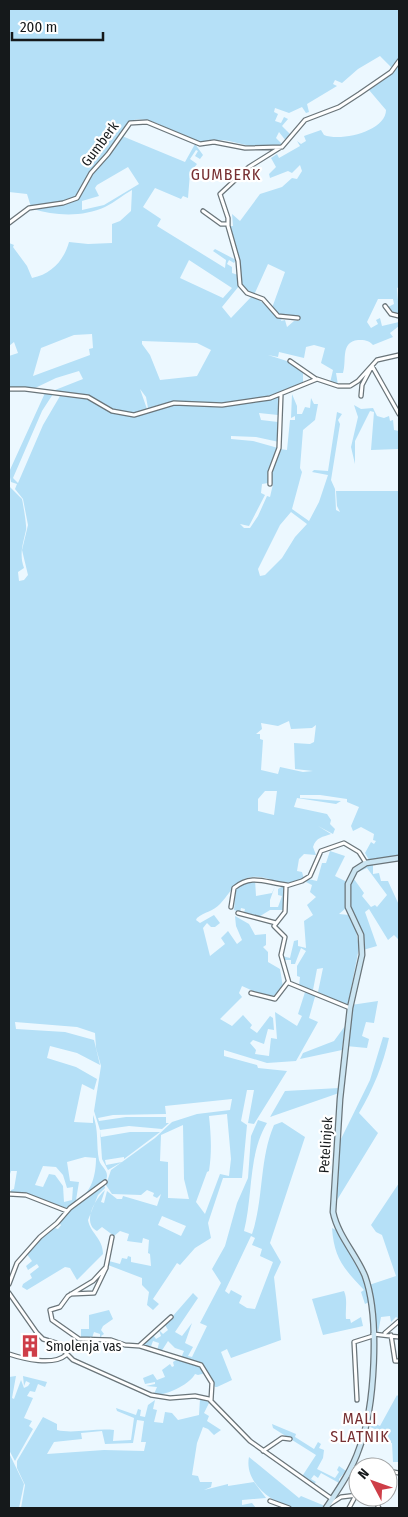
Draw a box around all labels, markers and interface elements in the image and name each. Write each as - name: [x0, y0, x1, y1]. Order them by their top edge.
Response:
- scale bar: [12, 10, 104, 42]
- text: 200 m: [20, 18, 57, 36]
- street label: Gumberk: [78, 118, 123, 170]
- district label: GUMBERK: [191, 165, 261, 184]
- street label: Petelinjek: [316, 1116, 336, 1174]
- building icon: Smolenja vas: [17, 1333, 43, 1359]
- place label: Smolenja vas: [46, 1338, 121, 1355]
- district label: MALI SLATNIK: [330, 1409, 390, 1446]
- north arrow: [348, 1457, 398, 1507]
- text: N: [354, 1465, 373, 1483]

